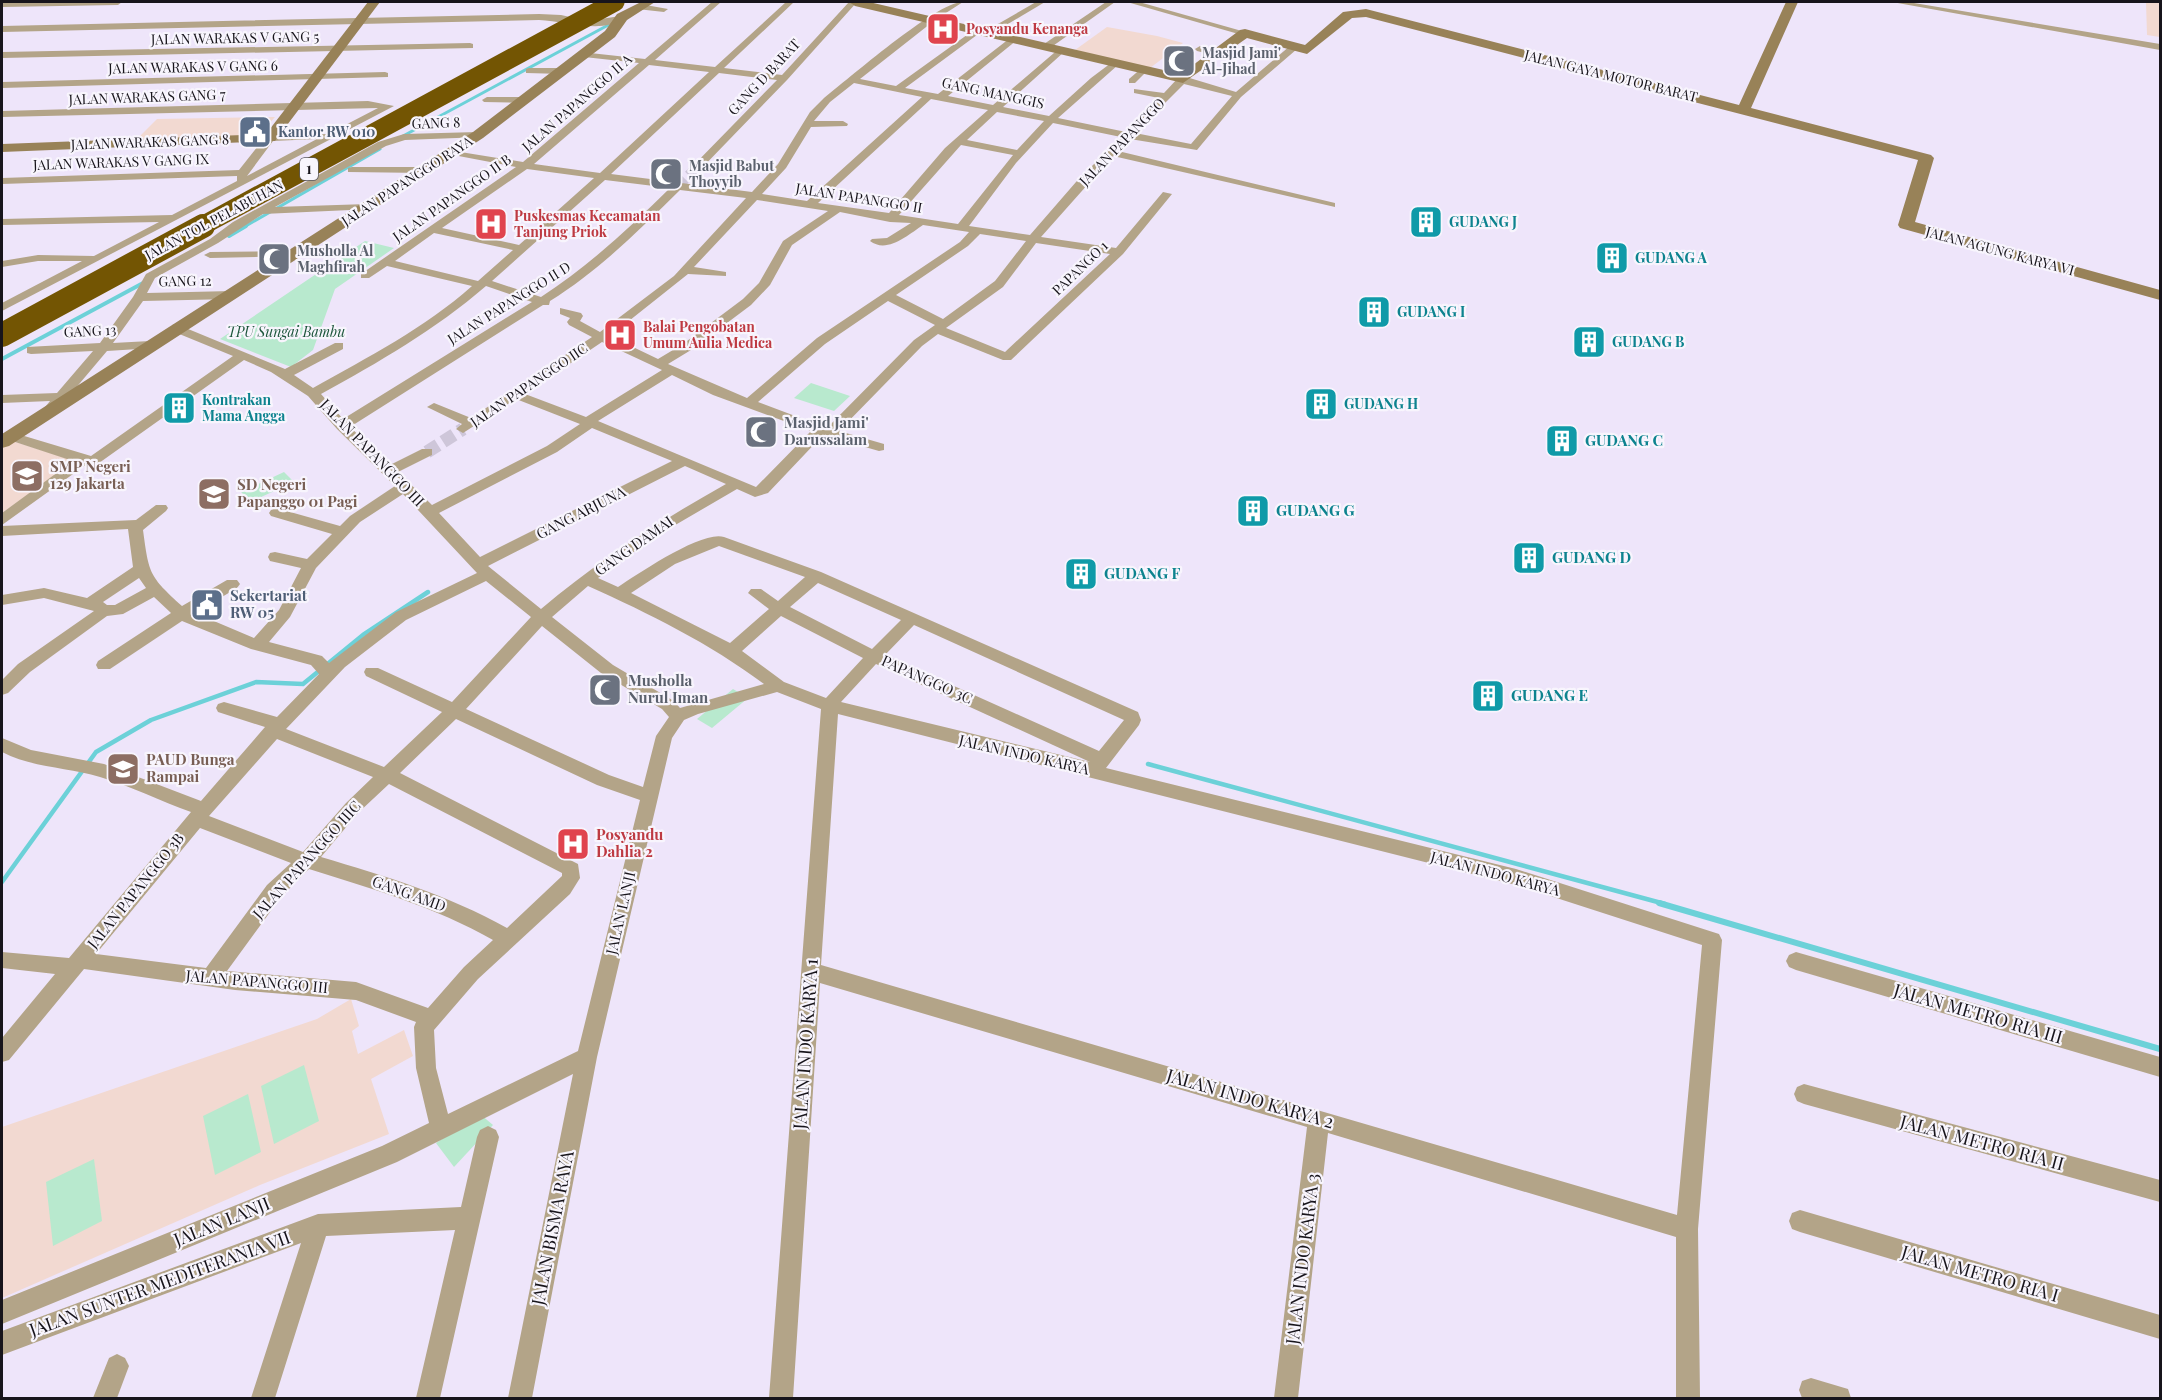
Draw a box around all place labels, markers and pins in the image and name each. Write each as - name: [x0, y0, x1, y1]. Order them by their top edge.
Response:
- hospital icon: Posyandu Kenanga: [925, 11, 961, 47]
- place label: Posyandu Kenanga: [966, 19, 1089, 38]
- mosque icon: Masjid Jami' Al-Jihad: [1161, 43, 1197, 79]
- place label: Masjid Jami' Al-Jihad: [1201, 43, 1281, 78]
- public building icon: Kantor RW 010: [237, 114, 273, 150]
- place label: Kantor RW 010: [278, 122, 375, 141]
- mosque icon: Masjid Babut Thoyyib: [648, 156, 684, 192]
- place label: Masjid Babut Thoyyib: [689, 156, 774, 191]
- building icon: GUDANG J: [1408, 204, 1444, 240]
- hospital icon: Puskesmas Kecamatan Tanjung Priok: [473, 206, 509, 242]
- place label: Puskesmas Kecamatan Tanjung Priok: [514, 206, 661, 241]
- place label: GUDANG J: [1449, 212, 1517, 231]
- building icon: GUDANG A: [1594, 240, 1630, 276]
- mosque icon: Musholla Al Maghfirah: [256, 241, 292, 277]
- place label: Musholla Al Maghfirah: [297, 241, 374, 276]
- place label: GUDANG A: [1635, 248, 1707, 267]
- building icon: GUDANG I: [1356, 294, 1392, 330]
- place label: GUDANG I: [1397, 302, 1465, 321]
- hospital icon: Balai Pengobatan Umum Aulia Medica: [602, 317, 638, 353]
- place label: Balai Pengobatan Umum Aulia Medica: [643, 317, 773, 352]
- building icon: GUDANG B: [1571, 324, 1607, 360]
- place label: GUDANG B: [1612, 332, 1684, 351]
- building icon: GUDANG H: [1303, 386, 1339, 422]
- building icon: Kontrakan Mama Angga: [161, 390, 197, 426]
- place label: Kontrakan Mama Angga: [202, 390, 286, 425]
- place label: GUDANG H: [1344, 394, 1418, 413]
- place label: Masjid Jami' Darussalam: [784, 412, 869, 449]
- mosque icon: Masjid Jami' Darussalam: [743, 414, 779, 450]
- building icon: GUDANG C: [1544, 423, 1580, 459]
- place label: GUDANG C: [1585, 430, 1663, 450]
- place label: SMP Negeri 129 Jakarta: [50, 456, 131, 493]
- school or university icon: SMP Negeri 129 Jakarta: [9, 458, 45, 494]
- place label: SD Negeri Papanggo 01 Pagi: [237, 474, 358, 511]
- school or university icon: SD Negeri Papanggo 01 Pagi: [196, 476, 232, 512]
- building icon: GUDANG G: [1235, 493, 1271, 529]
- place label: GUDANG G: [1276, 500, 1355, 520]
- building icon: GUDANG D: [1511, 540, 1547, 576]
- place label: GUDANG D: [1552, 547, 1631, 567]
- building icon: GUDANG F: [1063, 556, 1099, 592]
- place label: GUDANG F: [1104, 563, 1181, 583]
- place label: Sekertariat RW 05: [230, 585, 308, 622]
- public building icon: Sekertariat RW 05: [189, 587, 225, 623]
- place label: Musholla Nurul Iman: [628, 670, 709, 707]
- mosque icon: Musholla Nurul Iman: [587, 672, 623, 708]
- building icon: GUDANG E: [1470, 678, 1506, 714]
- place label: GUDANG E: [1511, 685, 1588, 705]
- place label: PAUD Bunga Rampai: [146, 749, 235, 786]
- school or university icon: PAUD Bunga Rampai: [105, 751, 141, 787]
- place label: Posyandu Dahlia 2: [596, 824, 663, 861]
- hospital icon: Posyandu Dahlia 2: [555, 826, 591, 862]

